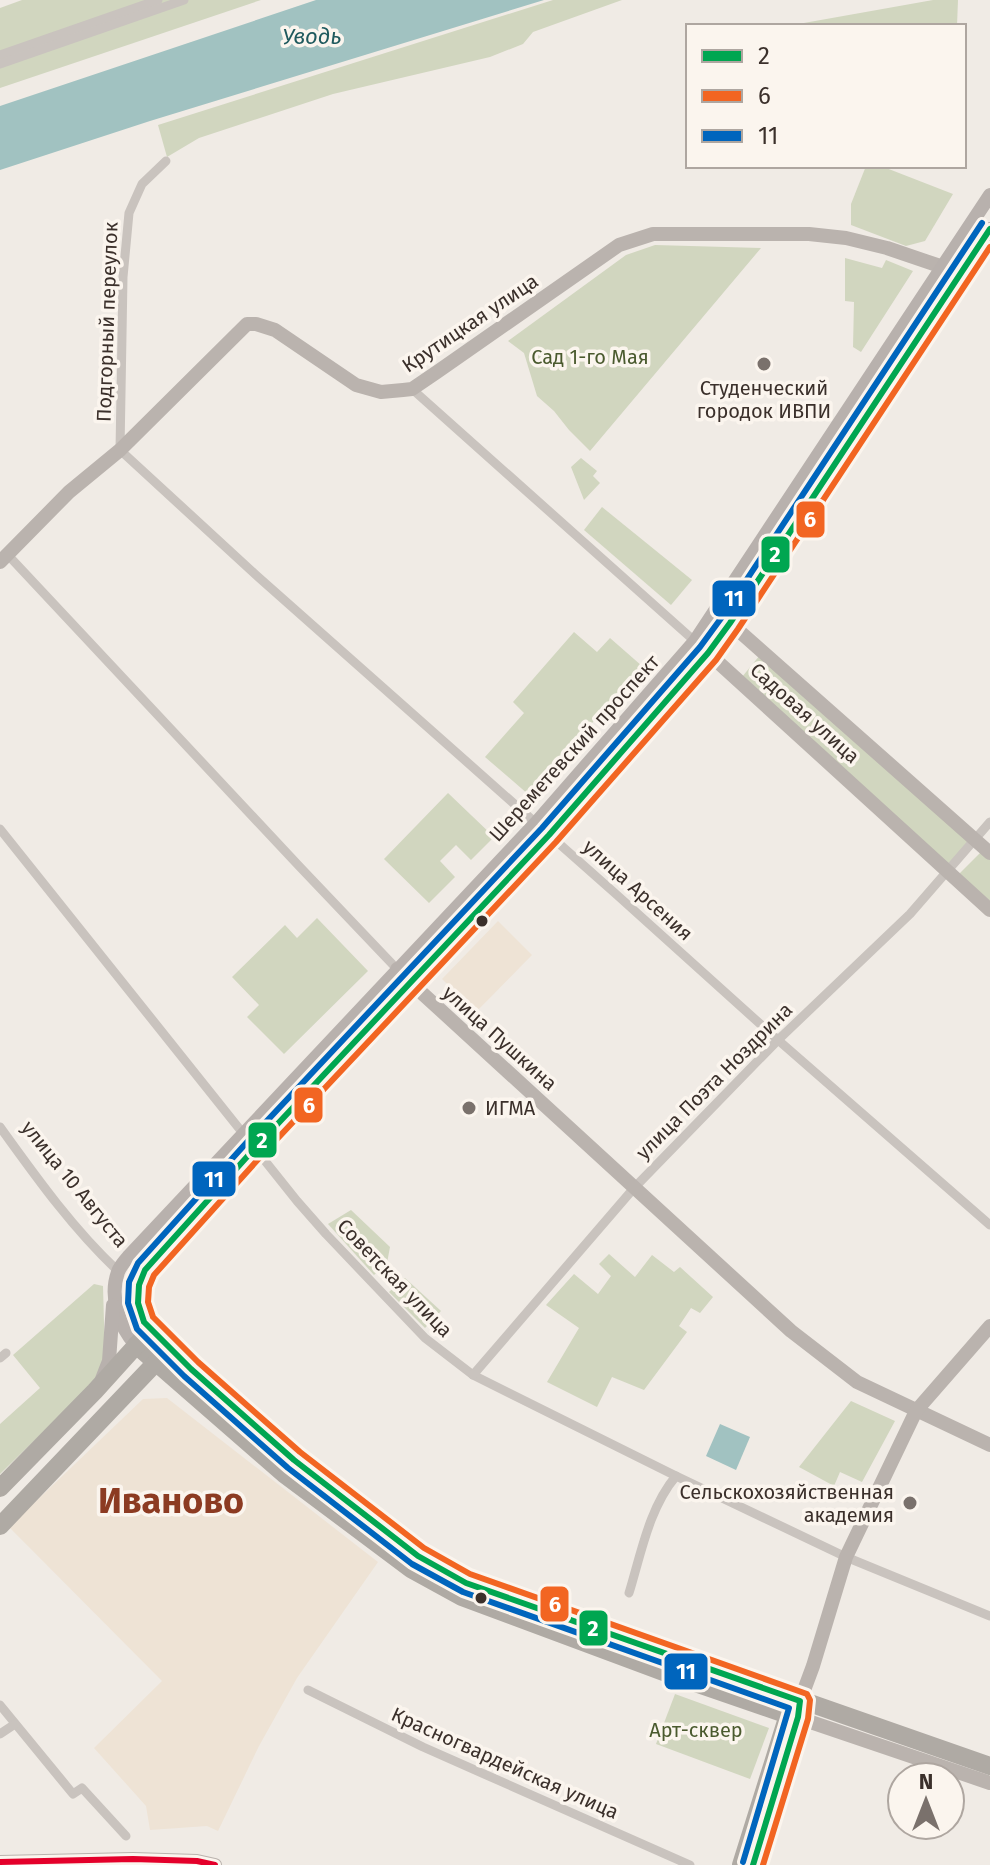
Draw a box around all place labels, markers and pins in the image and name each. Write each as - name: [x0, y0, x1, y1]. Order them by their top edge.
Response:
- marker: Студенческий городок ИВПИ: [755, 355, 773, 373]
- place label: Студенческий городок ИВПИ: [697, 376, 831, 423]
- unlabelled marker: [474, 913, 490, 929]
- place label: ИГМА: [485, 1096, 536, 1120]
- marker: ИГМА: [460, 1099, 478, 1117]
- place label: Сельскохозяйственная академия: [679, 1480, 894, 1527]
- marker: Сельскохозяйственная академия: [901, 1494, 919, 1512]
- unlabelled marker: [473, 1590, 489, 1606]

